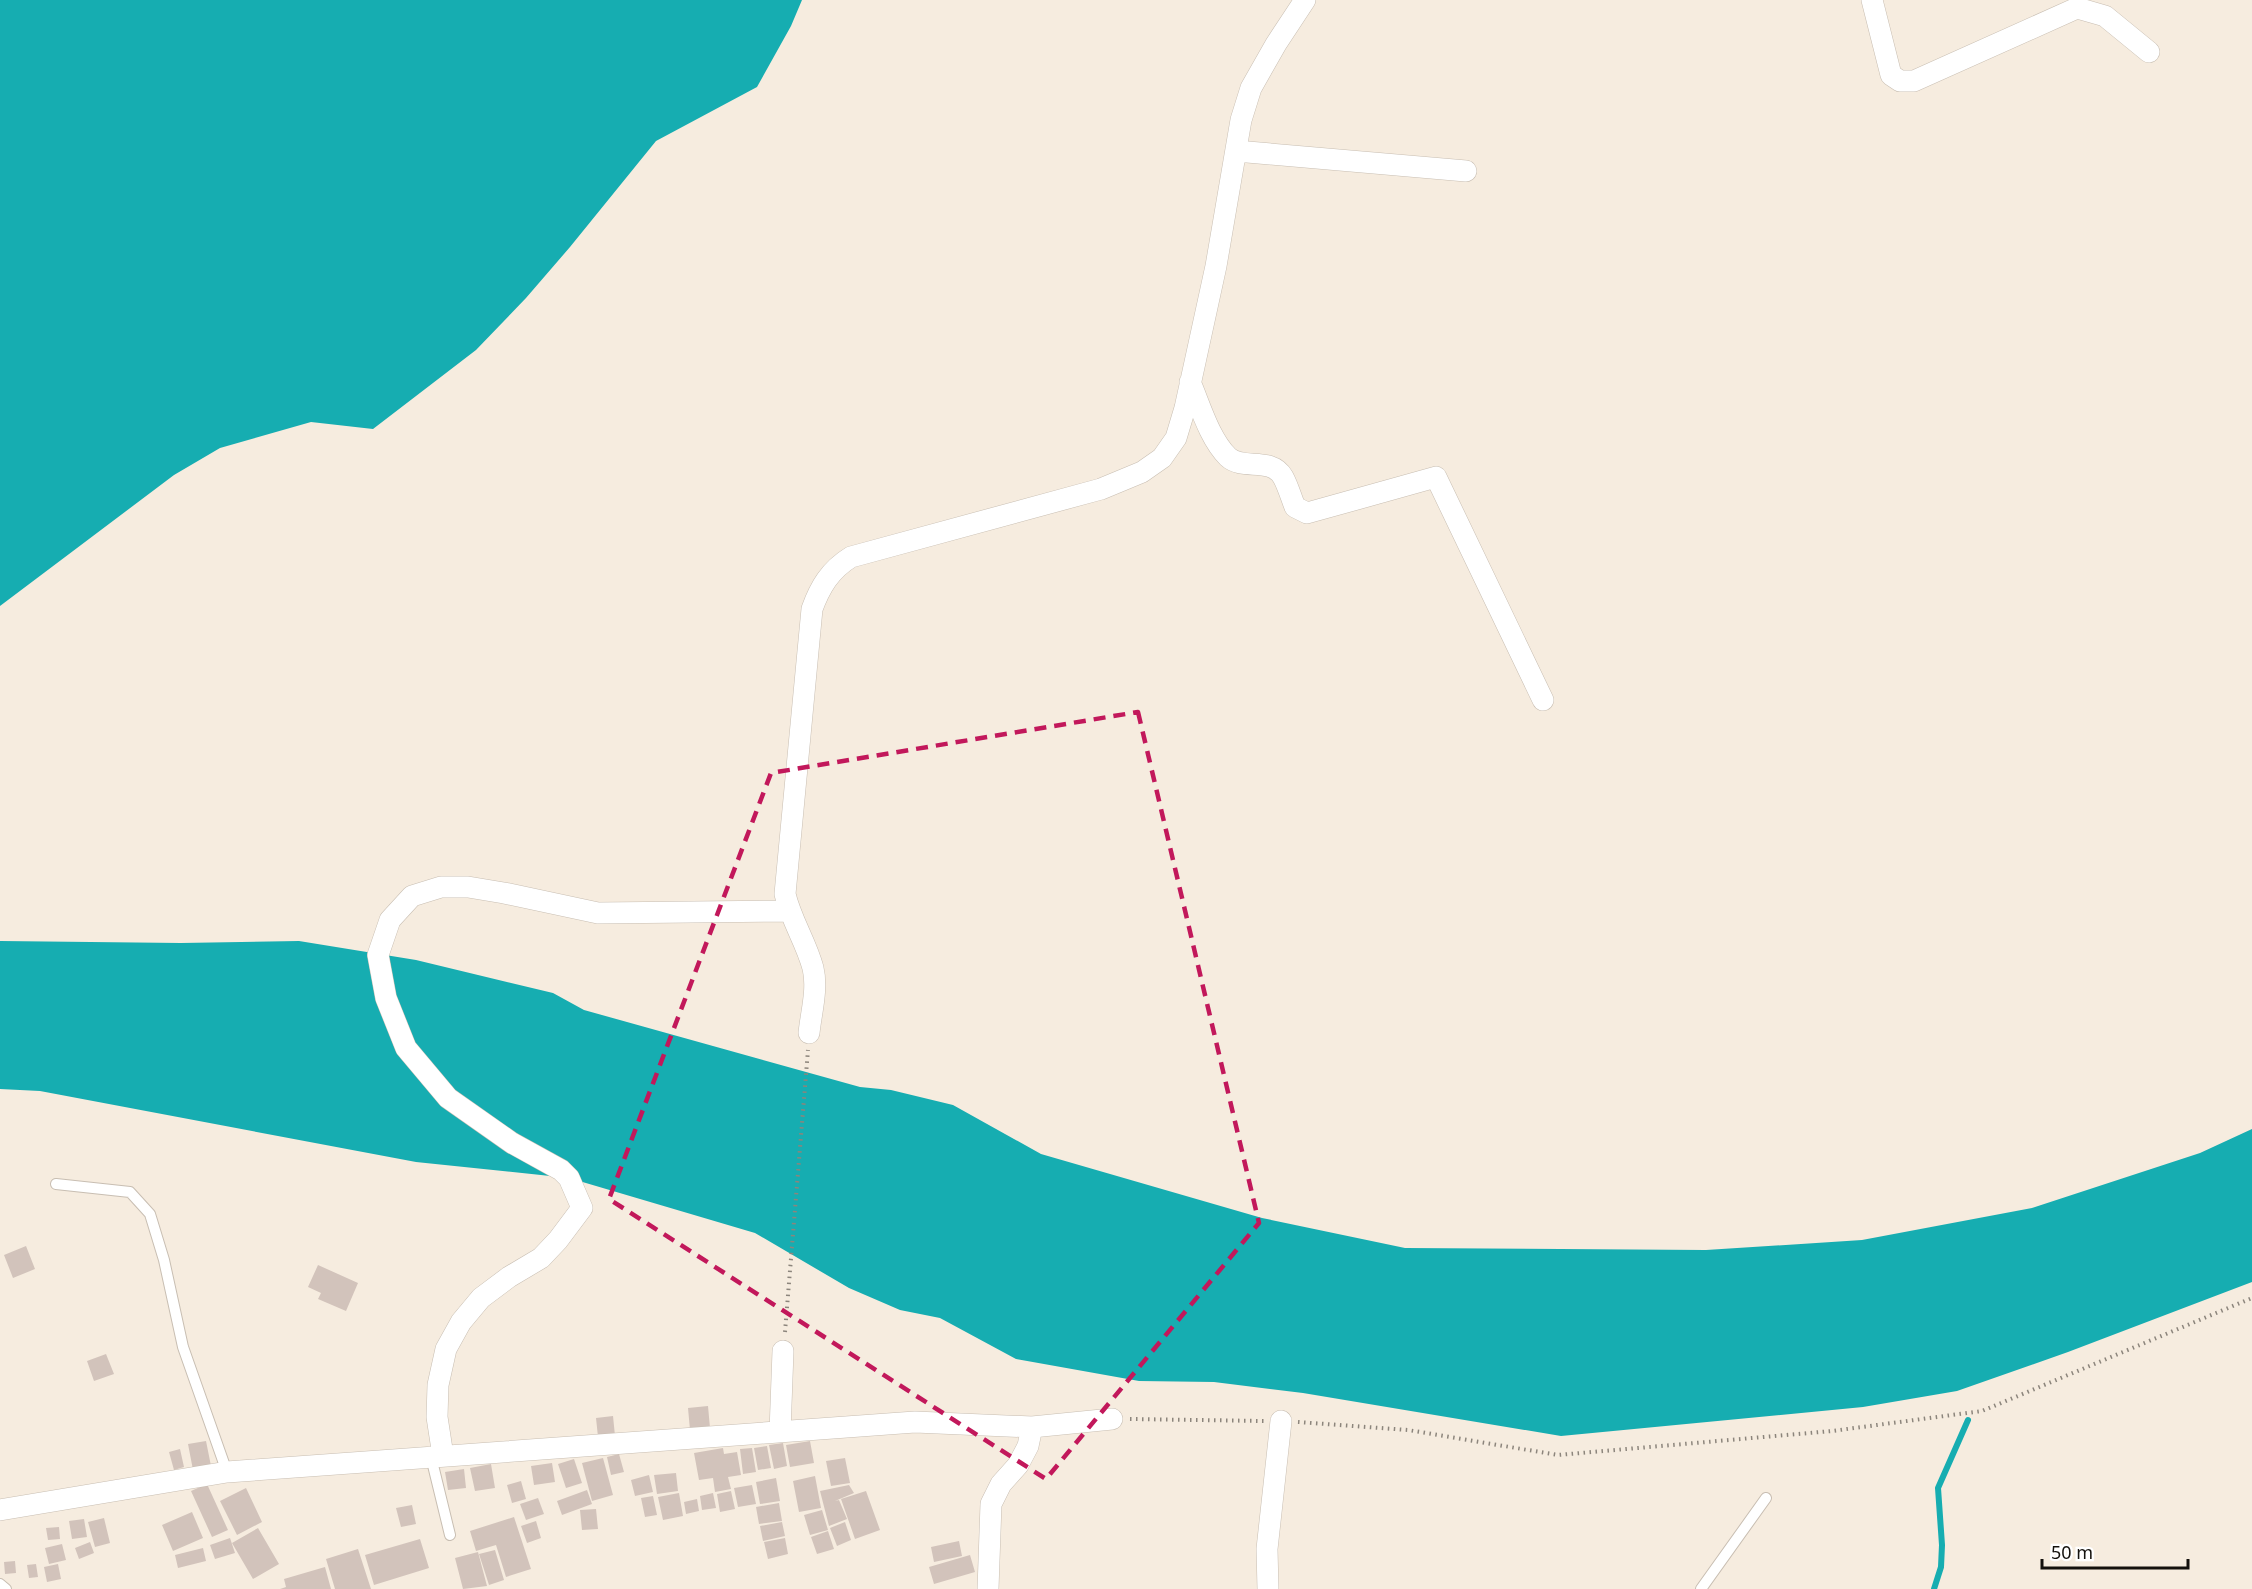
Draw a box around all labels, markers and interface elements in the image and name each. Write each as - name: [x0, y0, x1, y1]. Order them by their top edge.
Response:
- scale bar: [2042, 1532, 2188, 1570]
- text: 50 m: [2051, 1540, 2093, 1564]

